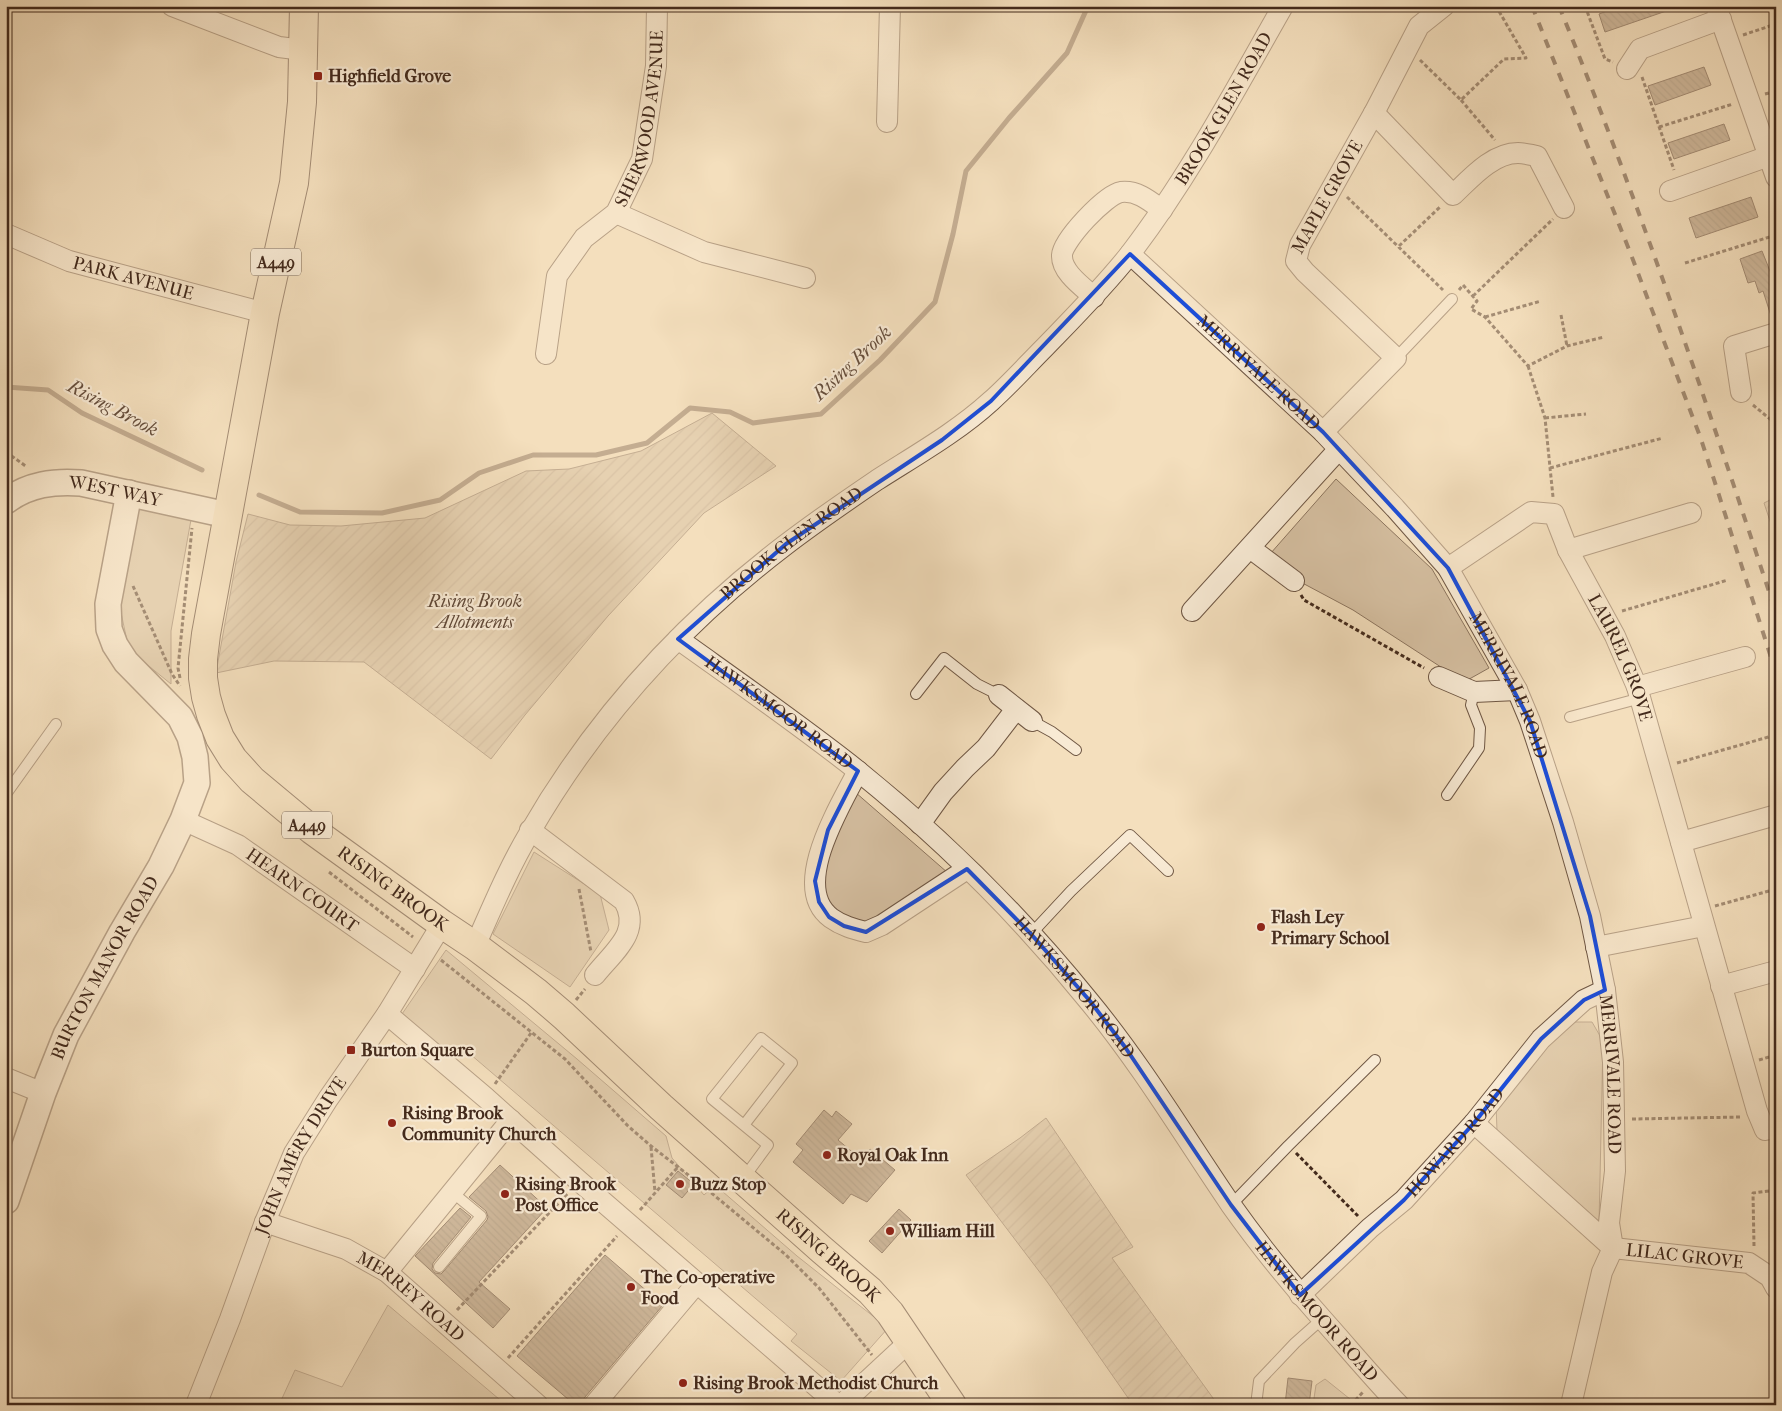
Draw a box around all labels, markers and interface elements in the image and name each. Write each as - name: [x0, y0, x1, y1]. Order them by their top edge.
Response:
- street label: BROOK GLEN ROAD: [1171, 29, 1276, 189]
- street label: SHERWOOD AVENUE: [610, 30, 667, 210]
- place label: Highfield Grove: [328, 66, 451, 87]
- marker: Highfield Grove: [312, 70, 324, 82]
- street label: MAPLE GROVE: [1287, 137, 1367, 257]
- road number: A449: [251, 248, 301, 276]
- street label: PARK AVENUE: [71, 252, 196, 304]
- street label: MERRIVALE ROAD: [1193, 310, 1325, 435]
- water label: Rising Brook: [807, 321, 896, 406]
- water label: Rising Brook: [62, 374, 162, 441]
- street label: WEST WAY: [67, 472, 164, 511]
- street label: BROOK GLEN ROAD: [716, 482, 867, 604]
- street label: LAUREL GROVE: [1584, 590, 1657, 724]
- park label: Rising Brook Allotments: [427, 591, 522, 633]
- street label: MERRIVALE ROAD: [1465, 608, 1552, 762]
- street label: HAWKSMOOR ROAD: [701, 651, 857, 774]
- road number: A449: [282, 812, 332, 838]
- street label: RISING BROOK: [333, 841, 454, 936]
- street label: HEARN COURT: [242, 844, 363, 937]
- street label: BURTON MANOR ROAD: [47, 872, 163, 1063]
- place label: Flash Ley Primary School: [1270, 907, 1391, 949]
- street label: HAWKSMOOR ROAD: [1010, 912, 1140, 1062]
- marker: Flash Ley Primary School: [1255, 921, 1267, 933]
- street label: MERRIVALE ROAD: [1595, 993, 1625, 1154]
- place label: Burton Square: [361, 1040, 474, 1061]
- marker: Burton Square: [345, 1044, 357, 1056]
- street label: JOHN AMERY DRIVE: [250, 1073, 351, 1239]
- street label: HOWARD ROAD: [1401, 1083, 1509, 1201]
- place label: Rising Brook Community Church: [402, 1103, 557, 1145]
- marker: Rising Brook Community Church: [386, 1117, 398, 1129]
- place label: Royal Oak Inn: [837, 1145, 949, 1166]
- marker: Royal Oak Inn: [821, 1149, 833, 1161]
- place label: Rising Brook Post Office: [515, 1174, 617, 1216]
- place label: Buzz Stop: [690, 1174, 767, 1195]
- marker: Buzz Stop: [674, 1178, 686, 1190]
- marker: Rising Brook Post Office: [499, 1188, 511, 1200]
- street label: RISING BROOK: [772, 1204, 886, 1307]
- place label: William Hill: [899, 1221, 996, 1242]
- marker: William Hill: [884, 1225, 896, 1237]
- street label: HAWKSMOOR ROAD: [1251, 1237, 1383, 1386]
- street label: LILAC GROVE: [1625, 1239, 1744, 1273]
- street label: MERREY ROAD: [353, 1247, 469, 1346]
- place label: The Co-operative Food: [640, 1267, 775, 1309]
- marker: The Co-operative Food: [625, 1281, 637, 1293]
- place label: Rising Brook Methodist Church: [693, 1373, 939, 1394]
- marker: Rising Brook Methodist Church: [677, 1377, 689, 1389]

